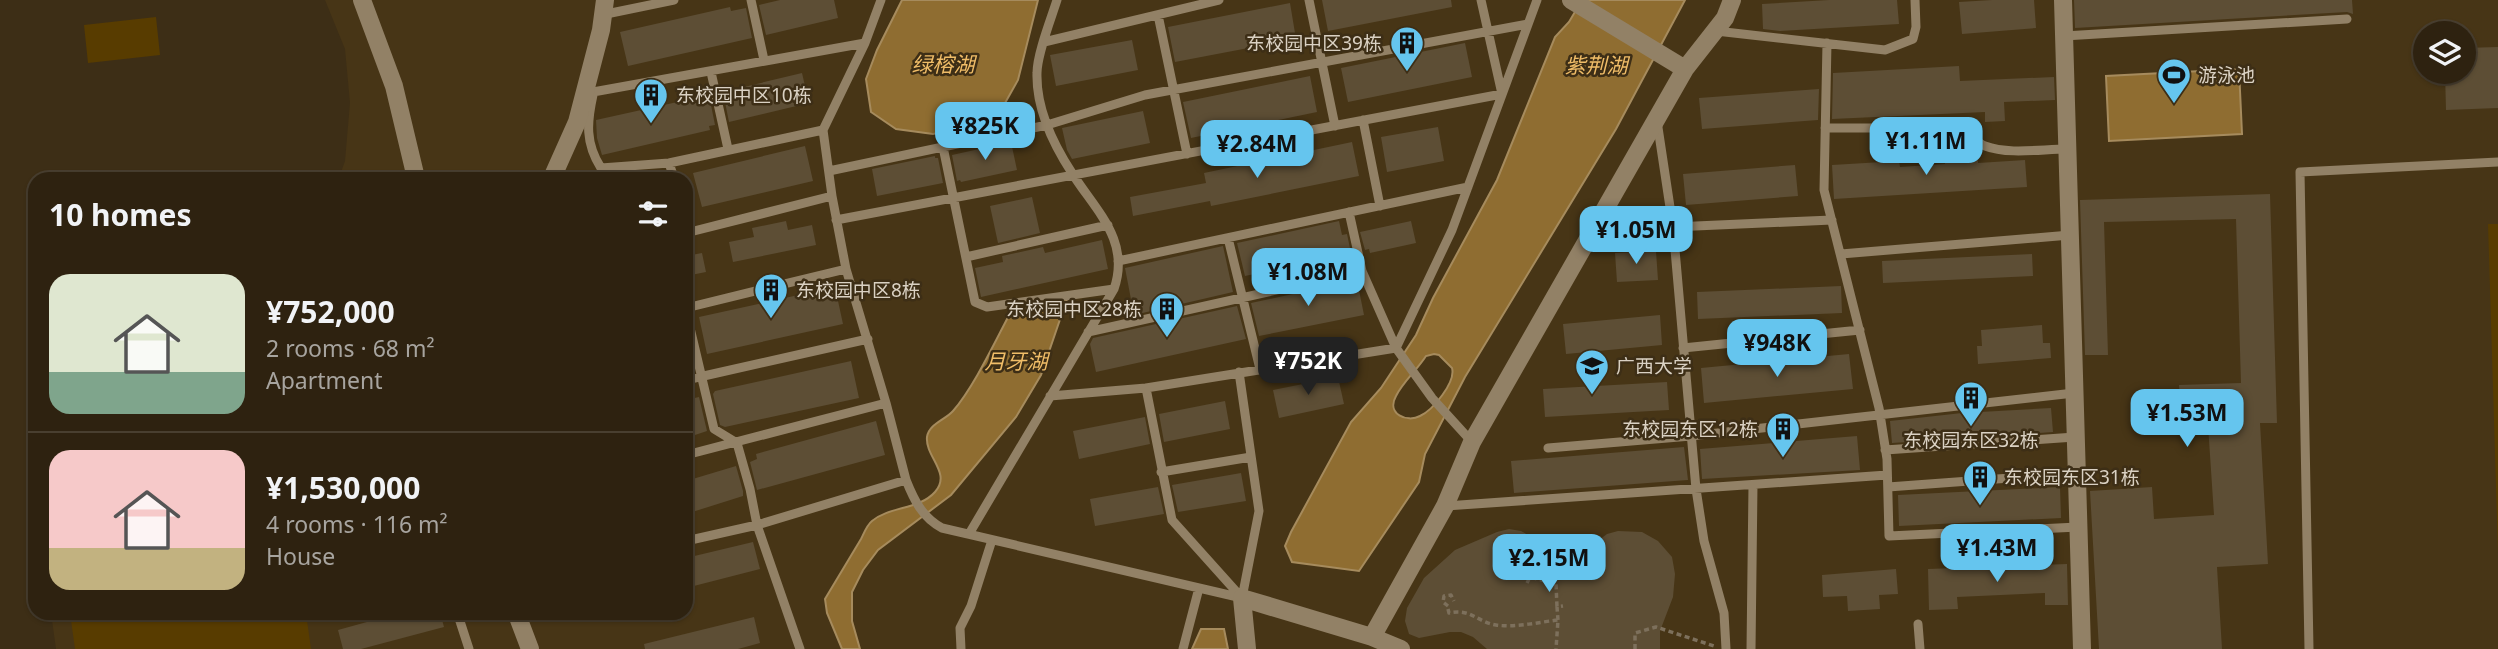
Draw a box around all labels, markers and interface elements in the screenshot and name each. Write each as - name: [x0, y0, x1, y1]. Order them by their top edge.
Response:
- map controls: [2413, 21, 2476, 84]
- button: layers: [2413, 21, 2476, 84]
- building icon: 东校园中区39栋: [1388, 24, 1426, 73]
- place label: 东校园中区39栋: [1246, 30, 1382, 56]
- water label: 绿榕湖: [912, 50, 977, 78]
- water label: 紫荆湖: [1565, 51, 1630, 79]
- sports icon: 游泳池: [2155, 56, 2193, 105]
- place label: 游泳池: [2198, 62, 2255, 88]
- building icon: 东校园中区10栋: [632, 76, 670, 125]
- place label: 东校园中区10栋: [676, 82, 812, 108]
- pin: ¥825K: [936, 102, 1034, 162]
- text: ¥825K: [951, 109, 1019, 141]
- pin: ¥1.11M: [1869, 118, 1983, 177]
- pin: ¥2.84M: [1200, 120, 1314, 180]
- text: ¥1.11M: [1886, 124, 1966, 156]
- text: ¥2.84M: [1217, 127, 1297, 159]
- text: 10 homes: [49, 194, 192, 235]
- icon: filters: [634, 195, 672, 233]
- pin: ¥1.05M: [1579, 206, 1693, 266]
- text: ¥1.05M: [1596, 213, 1676, 245]
- pin: ¥1.08M: [1251, 248, 1365, 308]
- text: ¥1.08M: [1268, 255, 1348, 287]
- building icon: 东校园中区8栋: [752, 271, 790, 320]
- place label: 东校园中区8栋: [796, 277, 921, 303]
- building icon: 东校园中区28栋: [1148, 290, 1186, 339]
- text: ¥752,000: [266, 291, 395, 332]
- place label: 东校园中区28栋: [1006, 296, 1142, 322]
- icon: home: [105, 302, 189, 386]
- pin: ¥948K: [1728, 320, 1826, 379]
- text: ¥948K: [1743, 326, 1811, 358]
- text: 2 rooms · 68 m²: [266, 332, 435, 364]
- pin: ¥752K: [1259, 338, 1357, 397]
- text: ¥752K: [1274, 344, 1342, 376]
- water label: 月牙湖: [985, 347, 1050, 375]
- school or university icon: 广西大学: [1573, 347, 1611, 396]
- place label: 广西大学: [1616, 353, 1692, 379]
- text: Apartment: [266, 364, 383, 396]
- building icon: 东校园东区32栋: [1952, 379, 1990, 428]
- pin: ¥1.53M: [2130, 390, 2244, 449]
- text: ¥1.53M: [2147, 396, 2227, 428]
- building icon: 东校园东区12栋: [1764, 410, 1802, 459]
- place label: 东校园东区12栋: [1622, 416, 1758, 442]
- place label: 东校园东区32栋: [1903, 427, 2039, 453]
- building icon: 东校园东区31栋: [1961, 458, 1999, 507]
- place label: 东校园东区31栋: [2004, 464, 2140, 490]
- text: ¥1,530,000: [266, 467, 420, 508]
- icon: home: [105, 478, 189, 562]
- text: 4 rooms · 116 m²: [266, 508, 448, 540]
- pin: ¥1.43M: [1940, 524, 2054, 584]
- text: ¥1.43M: [1957, 531, 2037, 563]
- pin: ¥2.15M: [1492, 534, 1606, 594]
- text: House: [266, 540, 335, 572]
- text: ¥2.15M: [1509, 541, 1589, 573]

